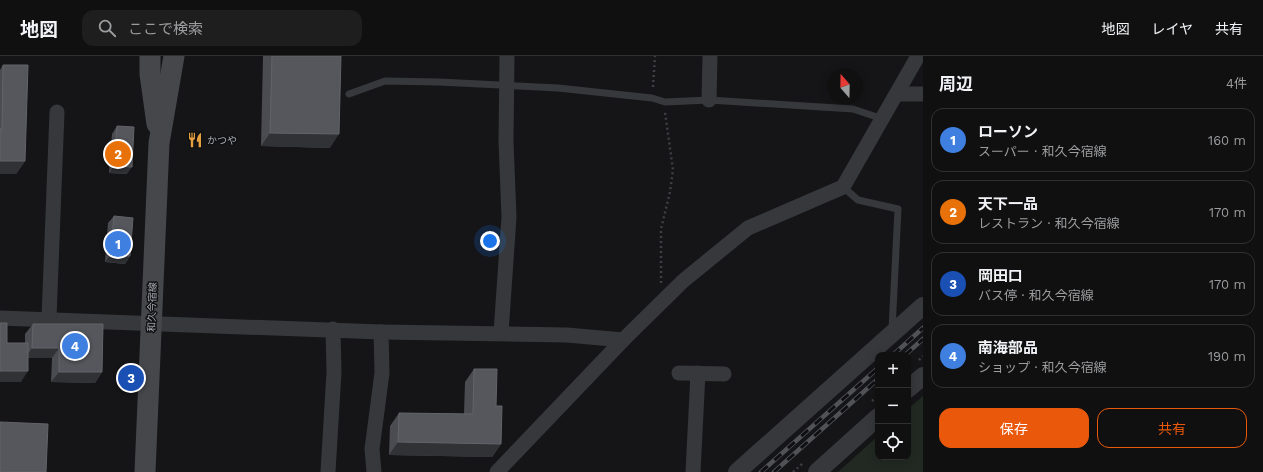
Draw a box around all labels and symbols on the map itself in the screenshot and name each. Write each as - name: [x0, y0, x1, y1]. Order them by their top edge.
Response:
- north arrow: [827, 68, 863, 104]
- restaurant icon: かつや: [186, 131, 204, 149]
- place label: かつや: [207, 135, 237, 146]
- pin: 2: [105, 139, 131, 169]
- pin: 1: [105, 229, 131, 259]
- your location: [480, 231, 500, 251]
- street label: 和久今宿線: [146, 282, 158, 332]
- pin: 4: [62, 331, 88, 361]
- pin: 3: [118, 363, 144, 393]

